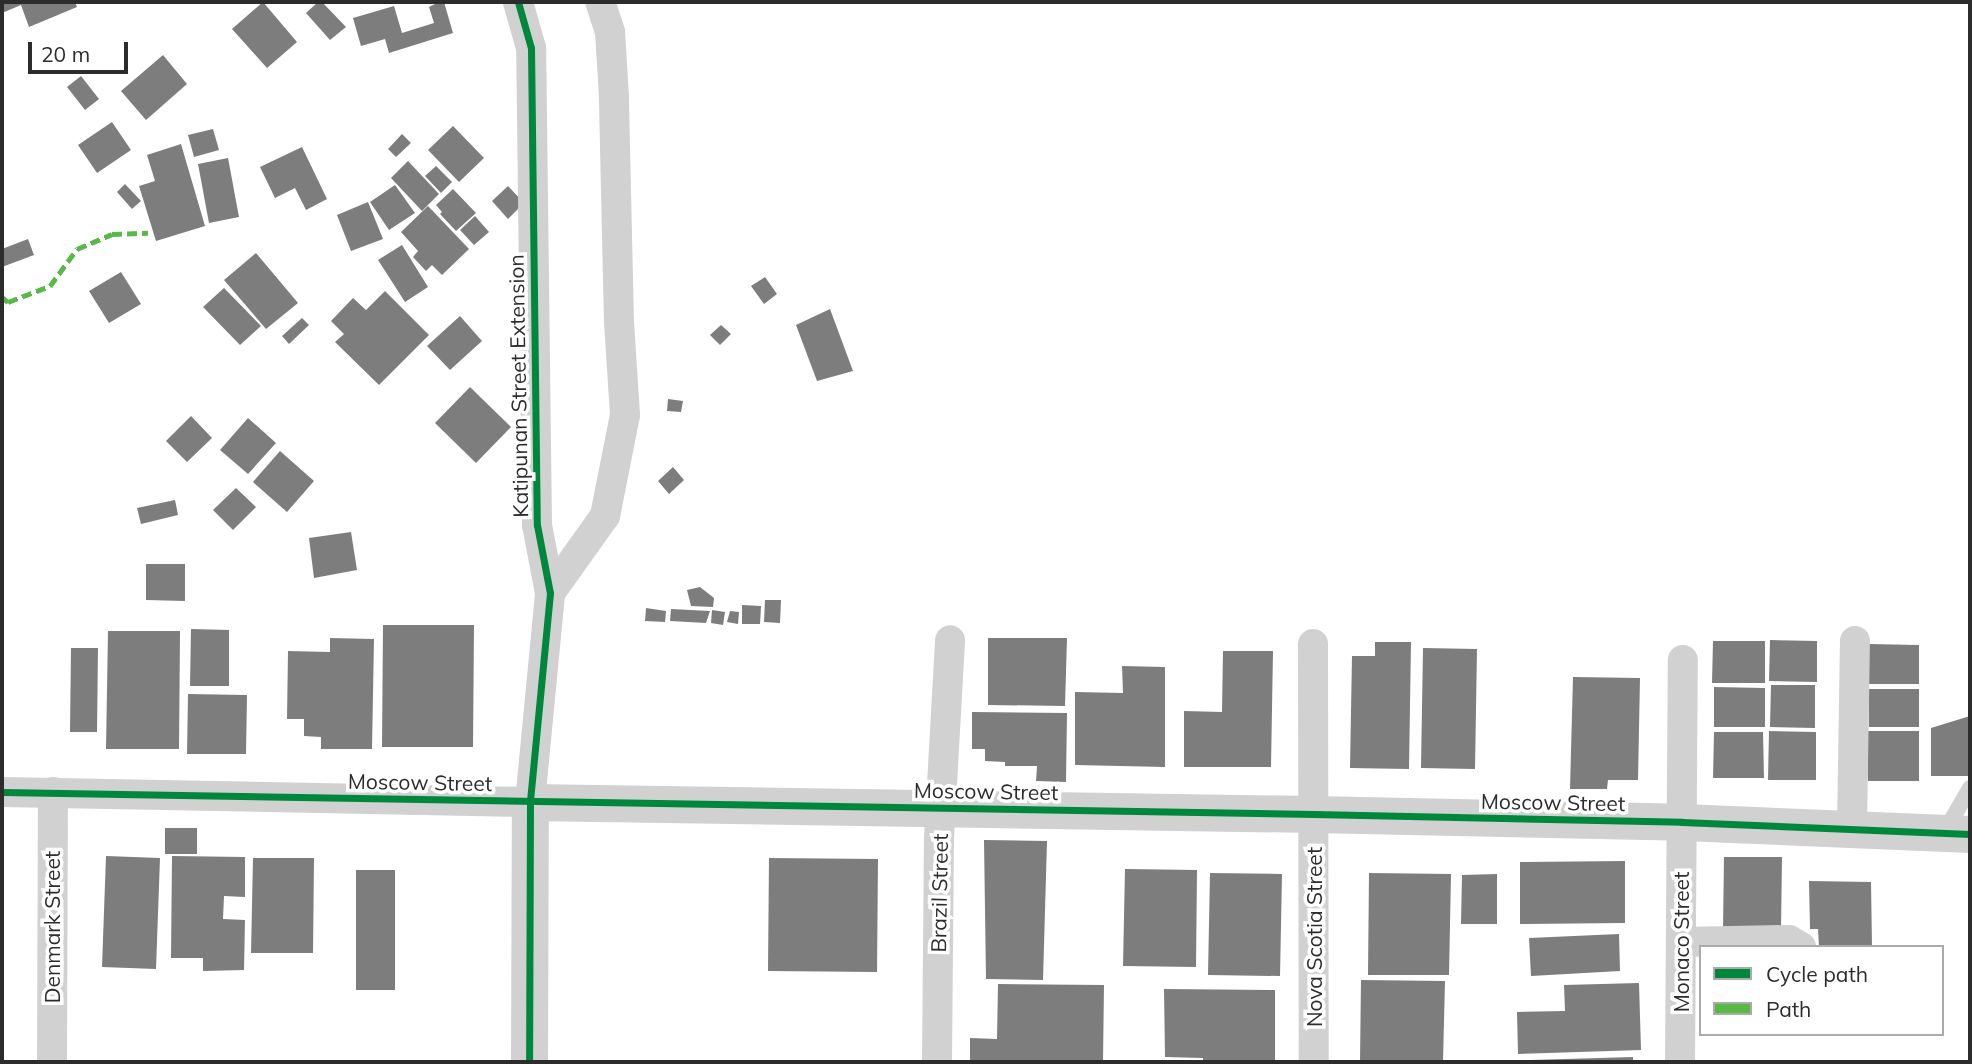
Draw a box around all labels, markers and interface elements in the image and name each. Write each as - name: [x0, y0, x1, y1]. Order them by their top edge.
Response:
- scale bar: [32, 28, 131, 72]
- text: 20 m: [41, 41, 90, 67]
- street label: Katipunan Street Extension: [503, 254, 533, 518]
- street label: Moscow Street: [348, 768, 492, 796]
- street label: Moscow Street: [914, 777, 1058, 805]
- street label: Moscow Street: [1481, 788, 1625, 816]
- street label: Brazil Street: [925, 833, 953, 953]
- street label: Nova Scotia Street: [1301, 847, 1327, 1027]
- street label: Denmark Street: [39, 851, 65, 1003]
- street label: Monaco Street: [1668, 872, 1694, 1012]
- legend: [1699, 945, 1944, 1036]
- text: Cycle path: [1766, 961, 1868, 987]
- text: Path: [1766, 996, 1811, 1022]

